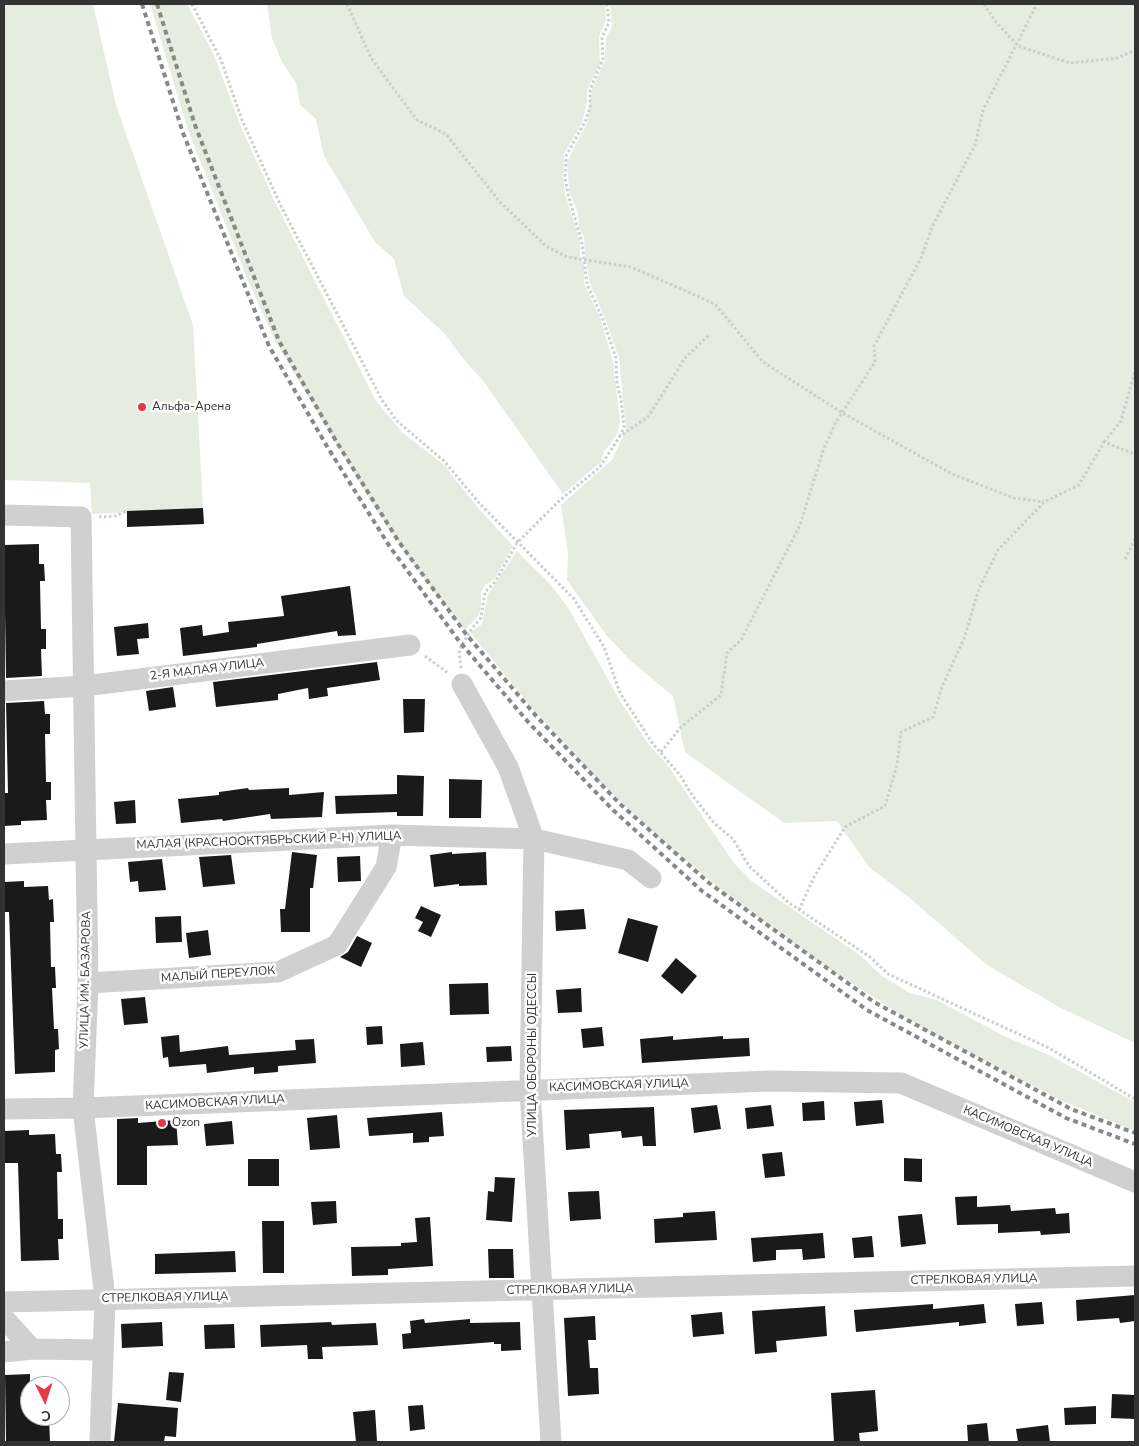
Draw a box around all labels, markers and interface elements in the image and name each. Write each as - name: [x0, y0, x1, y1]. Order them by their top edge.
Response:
- place label: Альфа-Арена: [152, 400, 231, 414]
- marker: Альфа-Арена: [136, 401, 148, 413]
- street label: 2-Я МАЛАЯ УЛИЦА: [149, 656, 265, 684]
- street label: МАЛАЯ (КРАСНООКТЯБРЬСКИЙ Р-Н) УЛИЦА: [136, 829, 402, 853]
- street label: УЛИЦА ИМ. БАЗАРОВА: [78, 911, 94, 1049]
- street label: МАЛЫЙ ПЕРЕУЛОК: [160, 964, 276, 986]
- street label: УЛИЦА ОБОРОНЫ ОДЕССЫ: [526, 973, 540, 1137]
- street label: КАСИМОВСКАЯ УЛИЦА: [549, 1076, 689, 1096]
- street label: КАСИМОВСКАЯ УЛИЦА: [145, 1092, 285, 1114]
- street label: КАСИМОВСКАЯ УЛИЦА: [961, 1103, 1095, 1171]
- place label: Ozon: [172, 1116, 200, 1130]
- marker: Ozon: [156, 1117, 168, 1129]
- street label: СТРЕЛКОВАЯ УЛИЦА: [910, 1272, 1038, 1288]
- street label: СТРЕЛКОВАЯ УЛИЦА: [506, 1282, 634, 1298]
- street label: СТРЕЛКОВАЯ УЛИЦА: [101, 1290, 229, 1306]
- north arrow: [20, 1376, 70, 1426]
- text: С: [41, 1406, 51, 1425]

